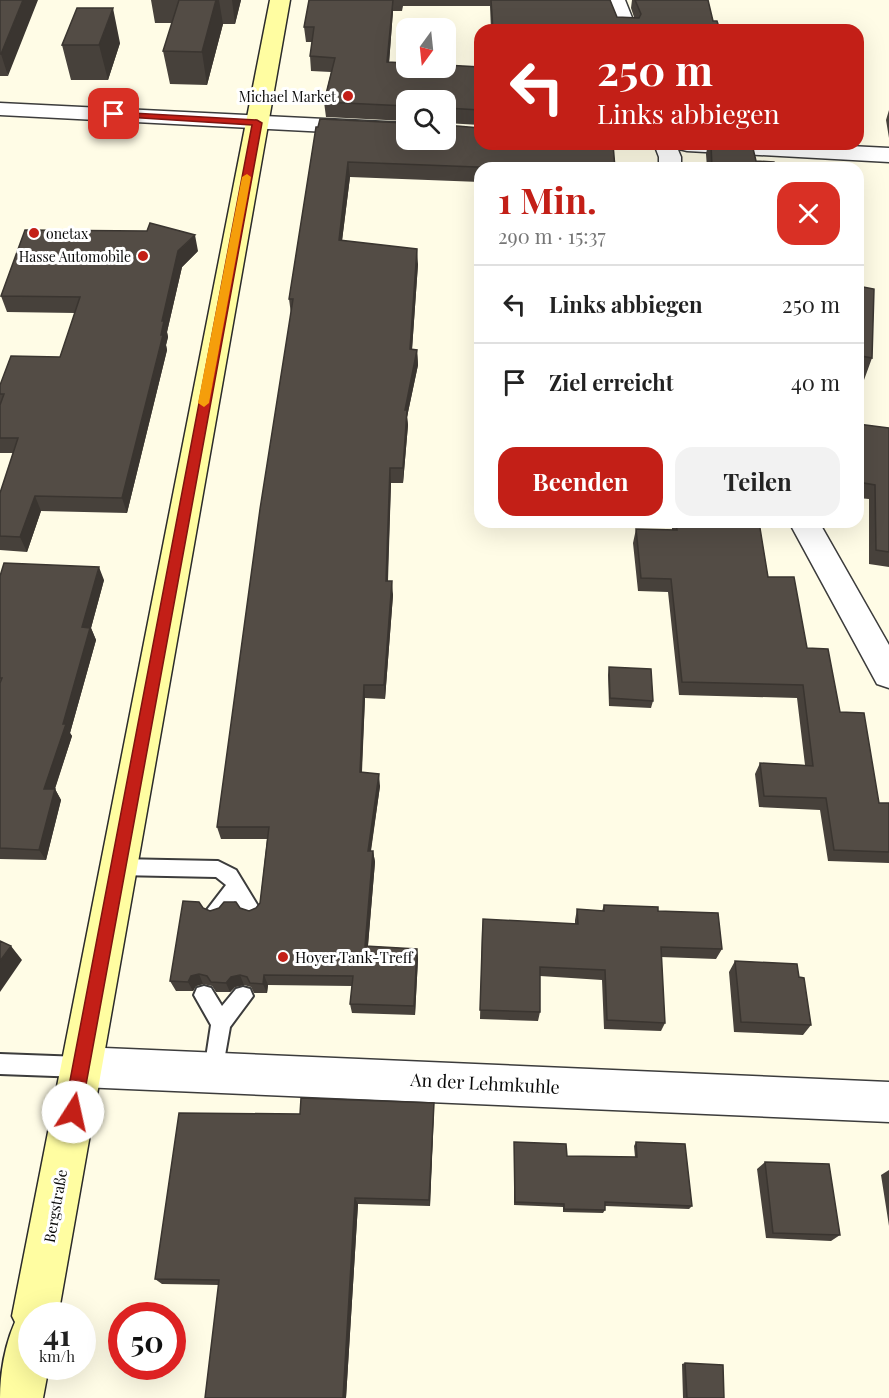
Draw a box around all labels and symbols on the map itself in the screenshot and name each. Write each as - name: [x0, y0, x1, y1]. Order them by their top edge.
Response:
- north arrow: [396, 18, 456, 78]
- place label: Michael Market: [239, 87, 337, 106]
- pin: [88, 88, 139, 139]
- marker: Michael Market: [341, 89, 355, 103]
- place label: onetax: [46, 224, 89, 243]
- marker: onetax: [27, 226, 41, 240]
- place label: Hasse Automobile: [19, 247, 131, 266]
- marker: Hasse Automobile: [136, 249, 150, 263]
- place label: Hoyer Tank-Treff: [295, 947, 414, 967]
- marker: Hoyer Tank-Treff: [276, 950, 290, 964]
- street label: An der Lehmkuhle: [409, 1067, 560, 1099]
- position arrow: [41, 1080, 105, 1144]
- street label: Bergstraße: [39, 1168, 71, 1244]
- speed limit sign: 50: [108, 1302, 186, 1380]

